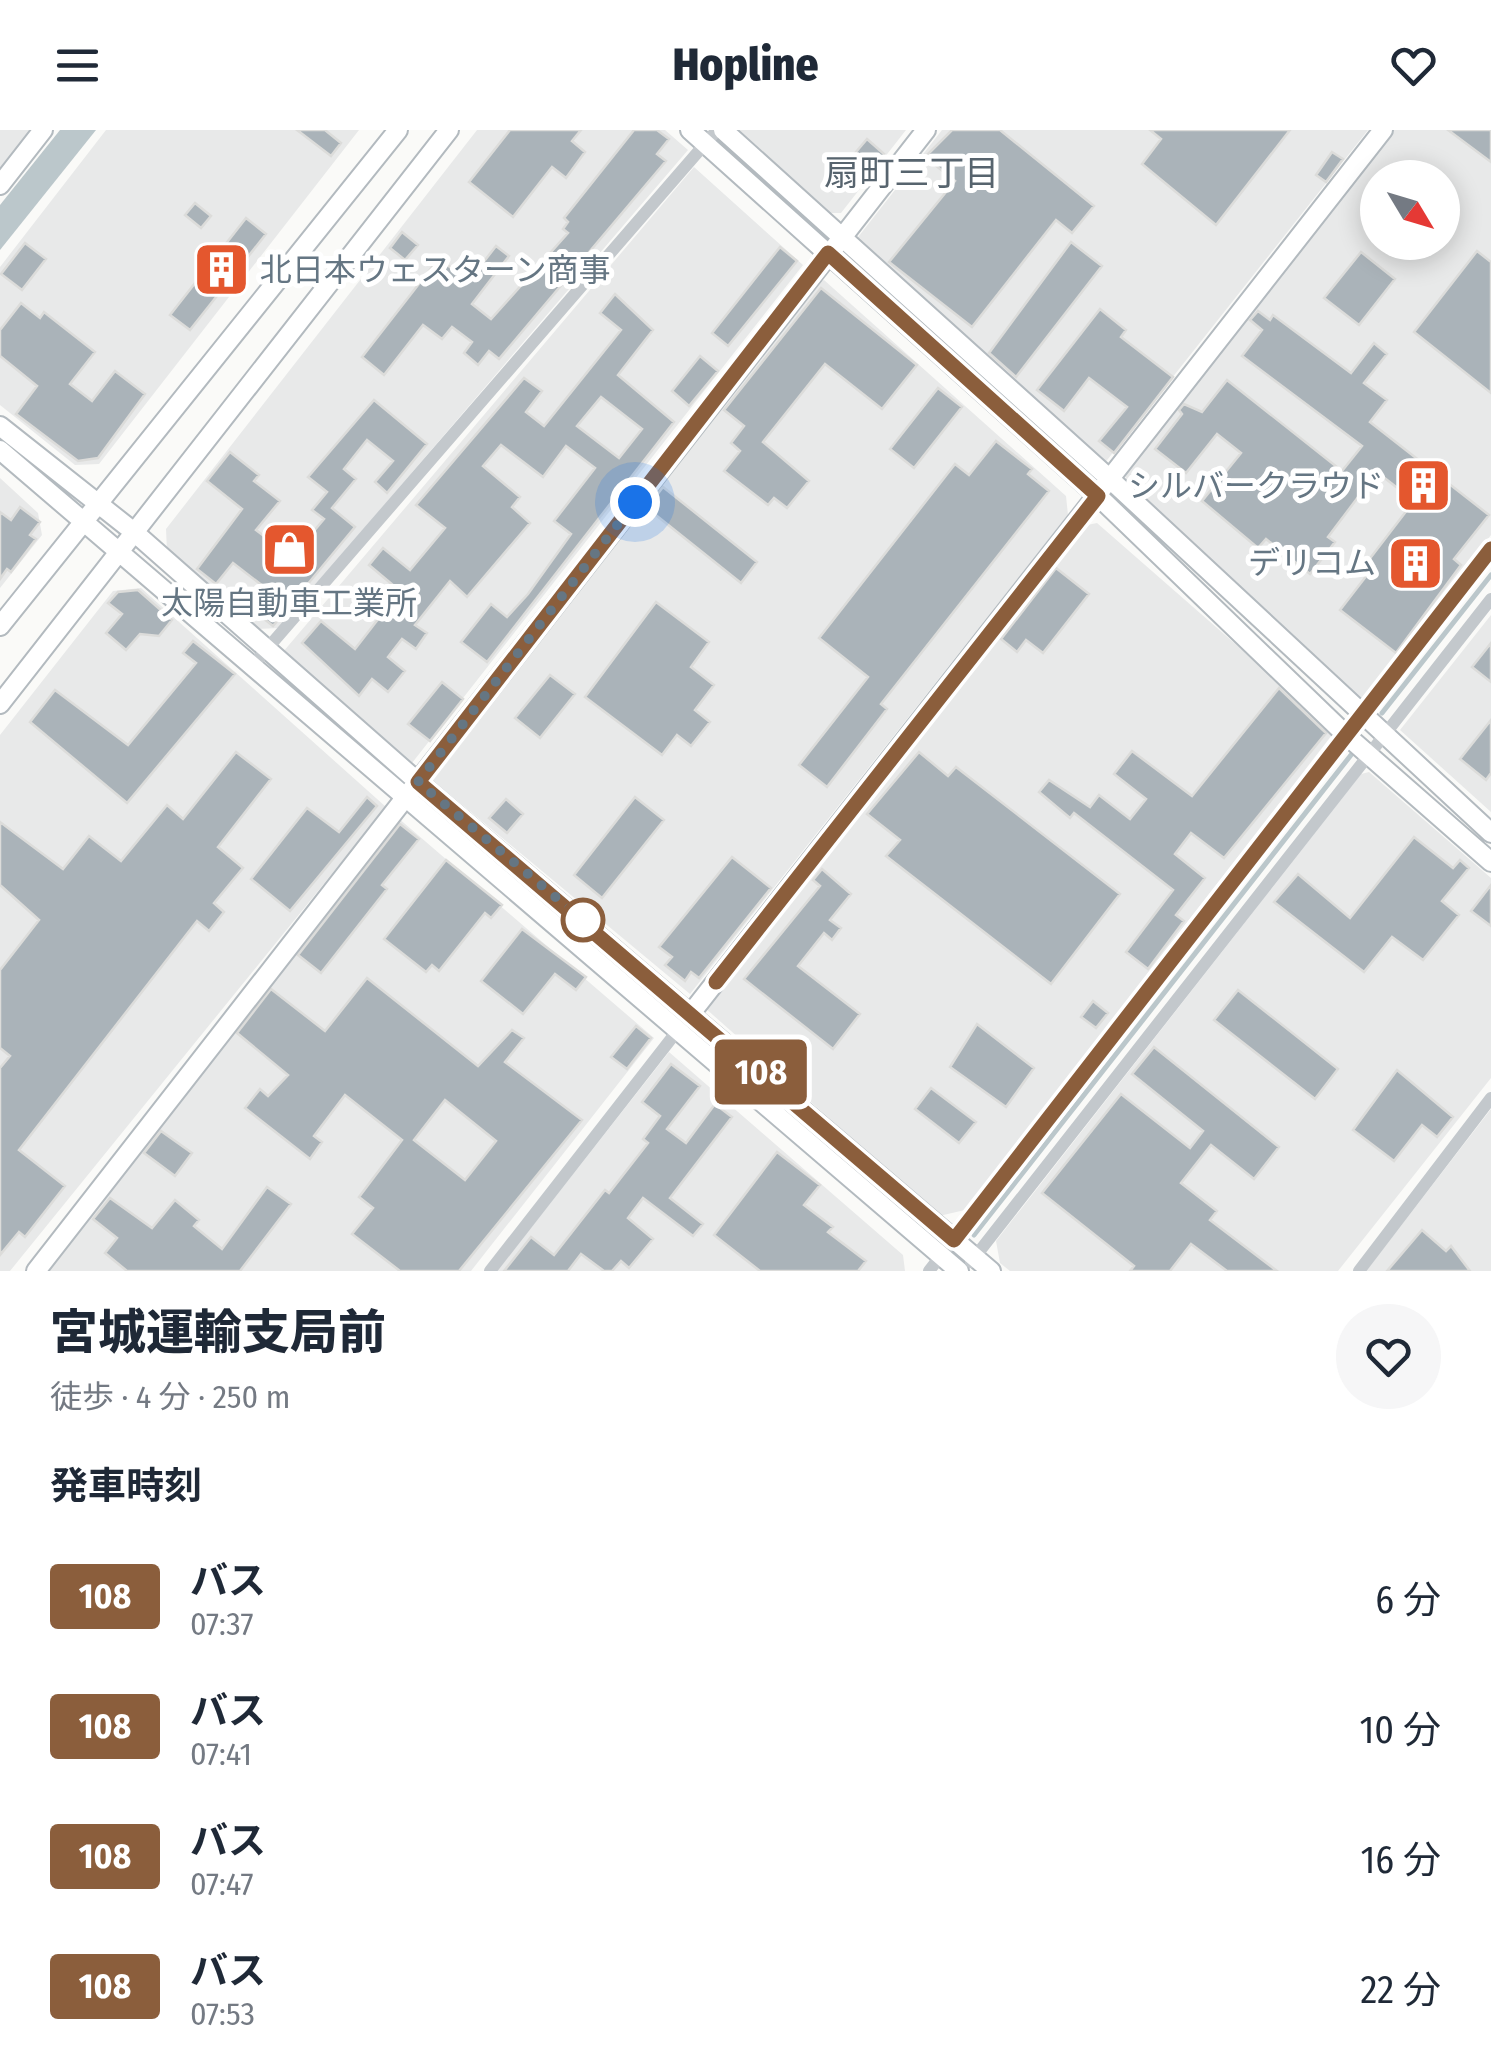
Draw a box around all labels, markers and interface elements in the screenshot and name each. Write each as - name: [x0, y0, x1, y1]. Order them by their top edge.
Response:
- icon: menu: [50, 38, 105, 93]
- text: Hopline: [672, 38, 819, 92]
- icon: heart: [1386, 38, 1441, 93]
- district label: 扇町三丁目: [824, 152, 1000, 194]
- north arrow: [1360, 160, 1460, 260]
- map controls: [1360, 160, 1460, 260]
- building icon: 北日本ウェスターン商事: [191, 240, 251, 300]
- place label: 北日本ウェスターン商事: [260, 251, 610, 289]
- building icon: シルバークラウド: [1393, 456, 1453, 516]
- place label: シルバークラウド: [1128, 467, 1384, 505]
- your location: [610, 477, 660, 527]
- shop icon: 太陽自動車工業所: [259, 519, 319, 579]
- building icon: デリコム: [1385, 533, 1445, 593]
- place label: デリコム: [1248, 544, 1376, 582]
- place label: 太陽自動車工業所: [161, 584, 417, 622]
- unlabelled marker: [562, 899, 604, 941]
- line badge: 108: [704, 1040, 818, 1104]
- text: 108: [735, 1051, 787, 1093]
- text: 宮城運輸支局前: [50, 1304, 386, 1362]
- button: heart: [1336, 1304, 1441, 1409]
- text: 徒歩 · 4 分 · 250 m: [50, 1378, 290, 1416]
- text: 発車時刻: [50, 1463, 202, 1509]
- text: バス: [190, 1558, 266, 1604]
- text: 108: [79, 1575, 131, 1617]
- text: 6 分: [1375, 1577, 1441, 1623]
- text: 07:37: [190, 1605, 253, 1643]
- text: バス: [190, 1688, 266, 1734]
- text: 108: [79, 1705, 131, 1747]
- text: 10 分: [1359, 1707, 1441, 1753]
- text: 07:41: [190, 1735, 252, 1773]
- text: バス: [190, 1818, 266, 1864]
- text: 108: [79, 1835, 131, 1877]
- text: 16 分: [1360, 1837, 1441, 1883]
- text: 07:47: [190, 1865, 254, 1903]
- text: バス: [190, 1948, 266, 1994]
- text: 108: [79, 1965, 131, 2007]
- text: 22 分: [1361, 1967, 1441, 2013]
- text: 07:53: [190, 1995, 255, 2033]

